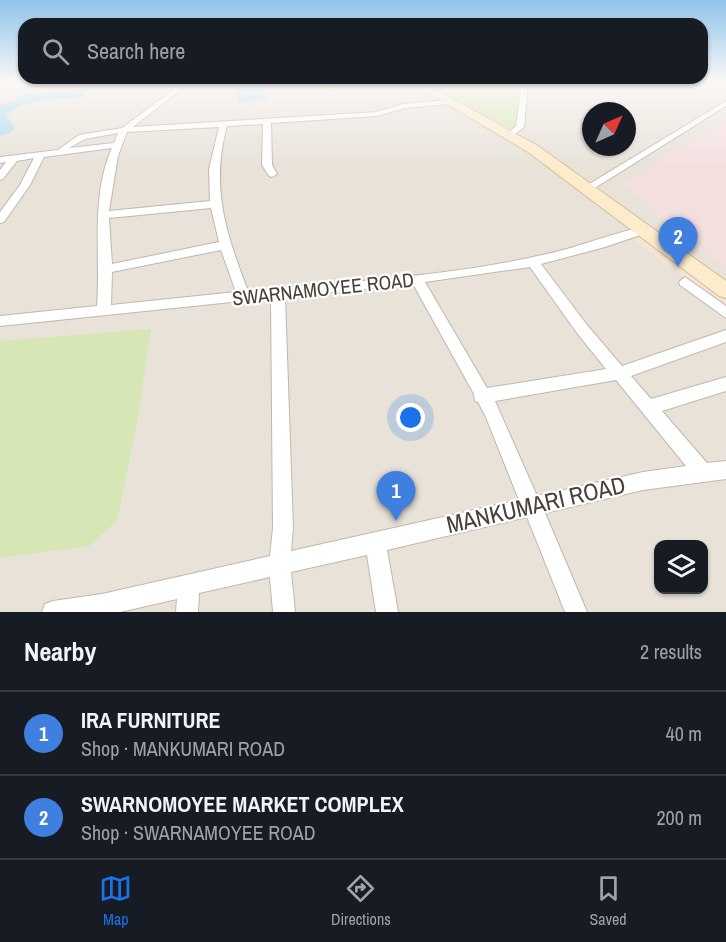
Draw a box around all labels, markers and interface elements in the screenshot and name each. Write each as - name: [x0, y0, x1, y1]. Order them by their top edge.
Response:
- search box: [18, 18, 708, 84]
- icon: search: [39, 35, 72, 68]
- text: Search here: [87, 36, 185, 66]
- north arrow: [582, 102, 636, 156]
- pin: 2: [658, 218, 698, 267]
- street label: SWARNAMOYEE ROAD: [231, 266, 415, 311]
- your location: [396, 403, 425, 432]
- street label: MANKUMARI ROAD: [443, 468, 628, 540]
- pin: 1: [376, 472, 416, 521]
- map controls: [654, 540, 708, 594]
- button: layers: [654, 540, 708, 594]
- text: Nearby: [24, 634, 96, 669]
- text: 2 results: [640, 638, 702, 665]
- text: IRA FURNITURE: [81, 705, 221, 735]
- text: 1: [39, 720, 48, 747]
- text: 40 m: [666, 720, 702, 747]
- text: Shop · MANKUMARI ROAD: [81, 735, 285, 762]
- text: SWARNOMOYEE MARKET COMPLEX: [81, 789, 404, 819]
- text: 2: [39, 804, 48, 831]
- text: 200 m: [656, 804, 702, 831]
- text: Shop · SWARNAMOYEE ROAD: [81, 819, 316, 846]
- tab: Map: [99, 872, 132, 930]
- tab: Directions: [331, 872, 391, 930]
- tab: Saved: [589, 872, 627, 930]

